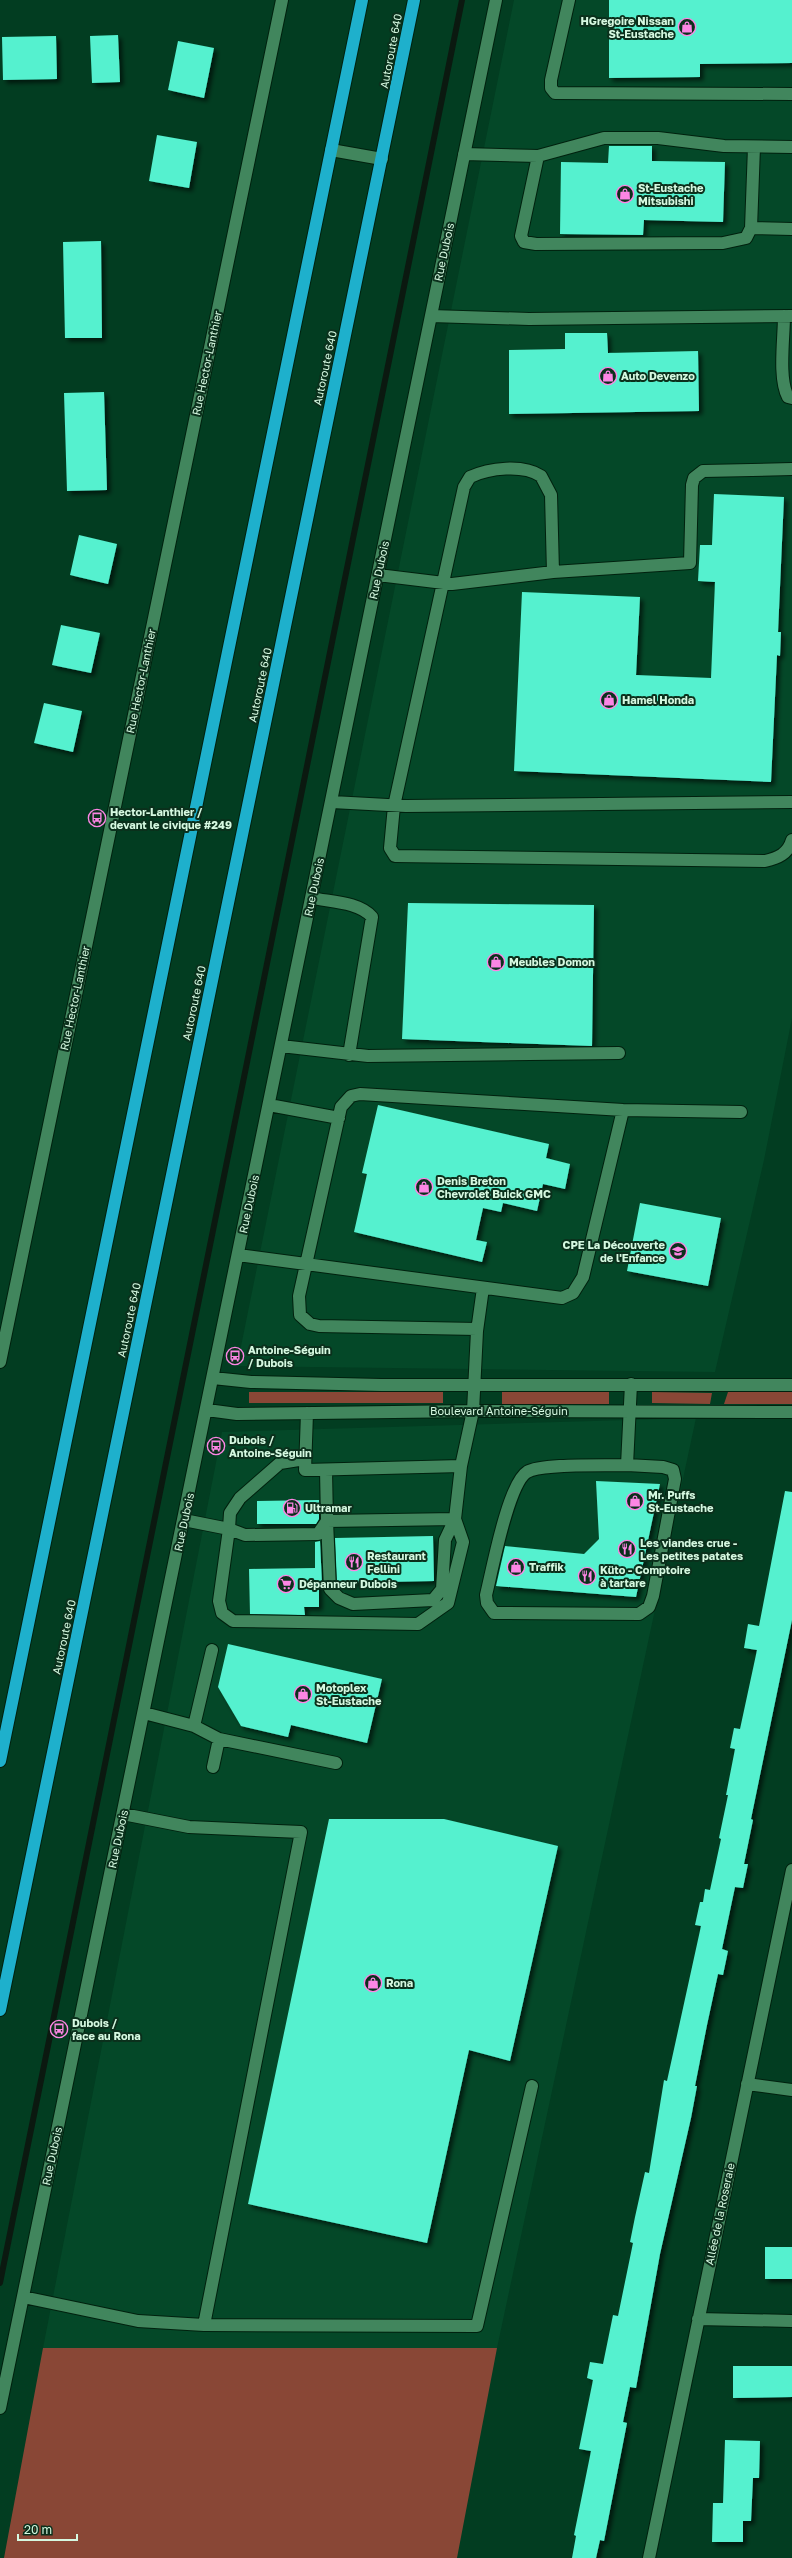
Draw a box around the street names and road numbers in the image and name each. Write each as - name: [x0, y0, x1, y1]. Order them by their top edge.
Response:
- street label: Autoroute 640: [377, 12, 404, 89]
- street label: Rue Dubois: [431, 221, 456, 282]
- street label: Rue Hector-Lanthier: [189, 309, 224, 416]
- street label: Autoroute 640: [310, 329, 339, 406]
- street label: Rue Dubois: [366, 539, 391, 600]
- street label: Rue Hector-Lanthier: [123, 627, 158, 734]
- street label: Autoroute 640: [245, 646, 274, 723]
- street label: Rue Dubois: [301, 856, 326, 917]
- street label: Rue Hector-Lanthier: [57, 944, 92, 1051]
- street label: Autoroute 640: [179, 964, 208, 1041]
- street label: Rue Dubois: [236, 1173, 261, 1234]
- street label: Autoroute 640: [114, 1281, 143, 1358]
- street label: Boulevard Antoine-Séguin: [430, 1404, 568, 1417]
- street label: Rue Dubois: [171, 1491, 196, 1552]
- street label: Autoroute 640: [49, 1598, 78, 1675]
- street label: Rue Dubois: [105, 1808, 130, 1869]
- street label: Rue Dubois: [39, 2125, 64, 2186]
- street label: Allée de la Roseraie: [702, 2162, 737, 2266]

